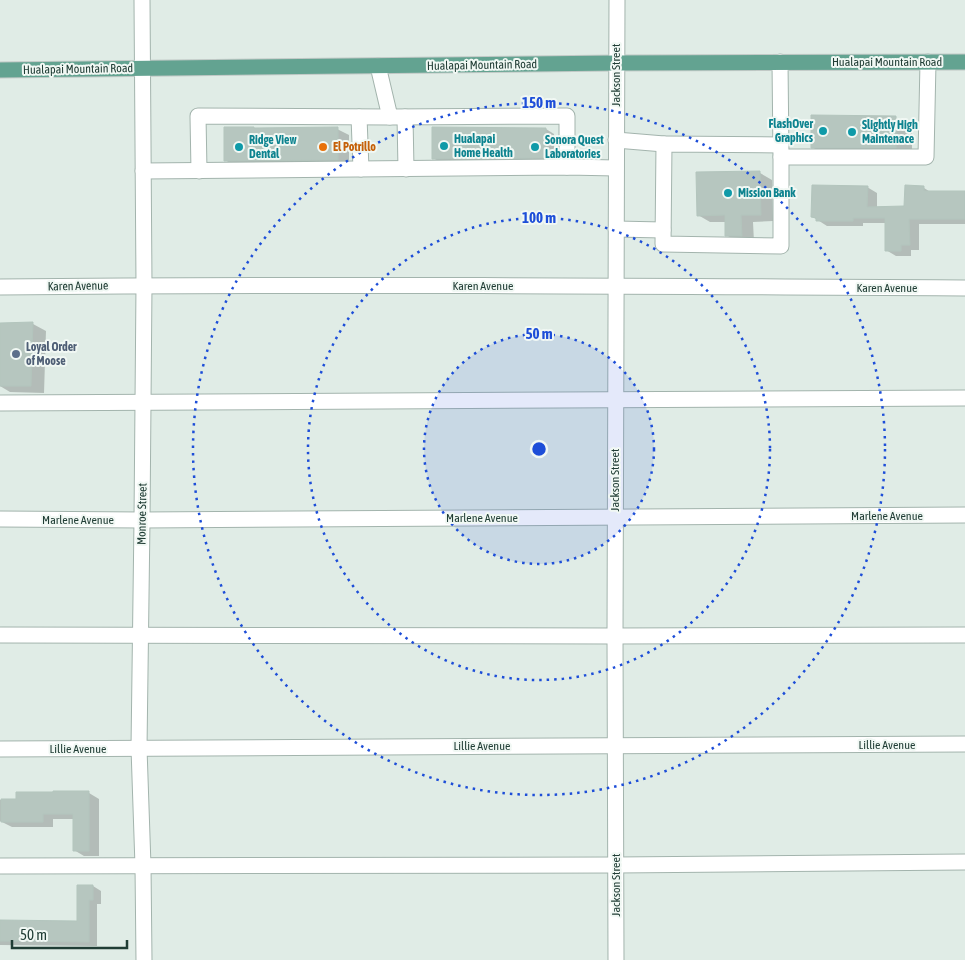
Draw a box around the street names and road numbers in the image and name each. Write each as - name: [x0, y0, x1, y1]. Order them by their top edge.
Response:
- street label: Jackson Street: [609, 43, 623, 106]
- street label: Hualapai Mountain Road: [832, 55, 942, 69]
- street label: Hualapai Mountain Road: [427, 57, 537, 73]
- street label: Hualapai Mountain Road: [23, 61, 133, 77]
- street label: Karen Avenue: [47, 278, 109, 294]
- street label: Karen Avenue: [453, 279, 513, 293]
- street label: Karen Avenue: [857, 281, 917, 295]
- street label: Jackson Street: [608, 448, 622, 511]
- street label: Monroe Street: [134, 482, 150, 545]
- street label: Marlene Avenue: [851, 509, 923, 523]
- street label: Marlene Avenue: [446, 511, 518, 525]
- street label: Marlene Avenue: [42, 513, 114, 527]
- street label: Lillie Avenue: [859, 738, 915, 752]
- street label: Lillie Avenue: [454, 739, 510, 753]
- street label: Lillie Avenue: [50, 742, 106, 756]
- street label: Jackson Street: [609, 853, 623, 916]

